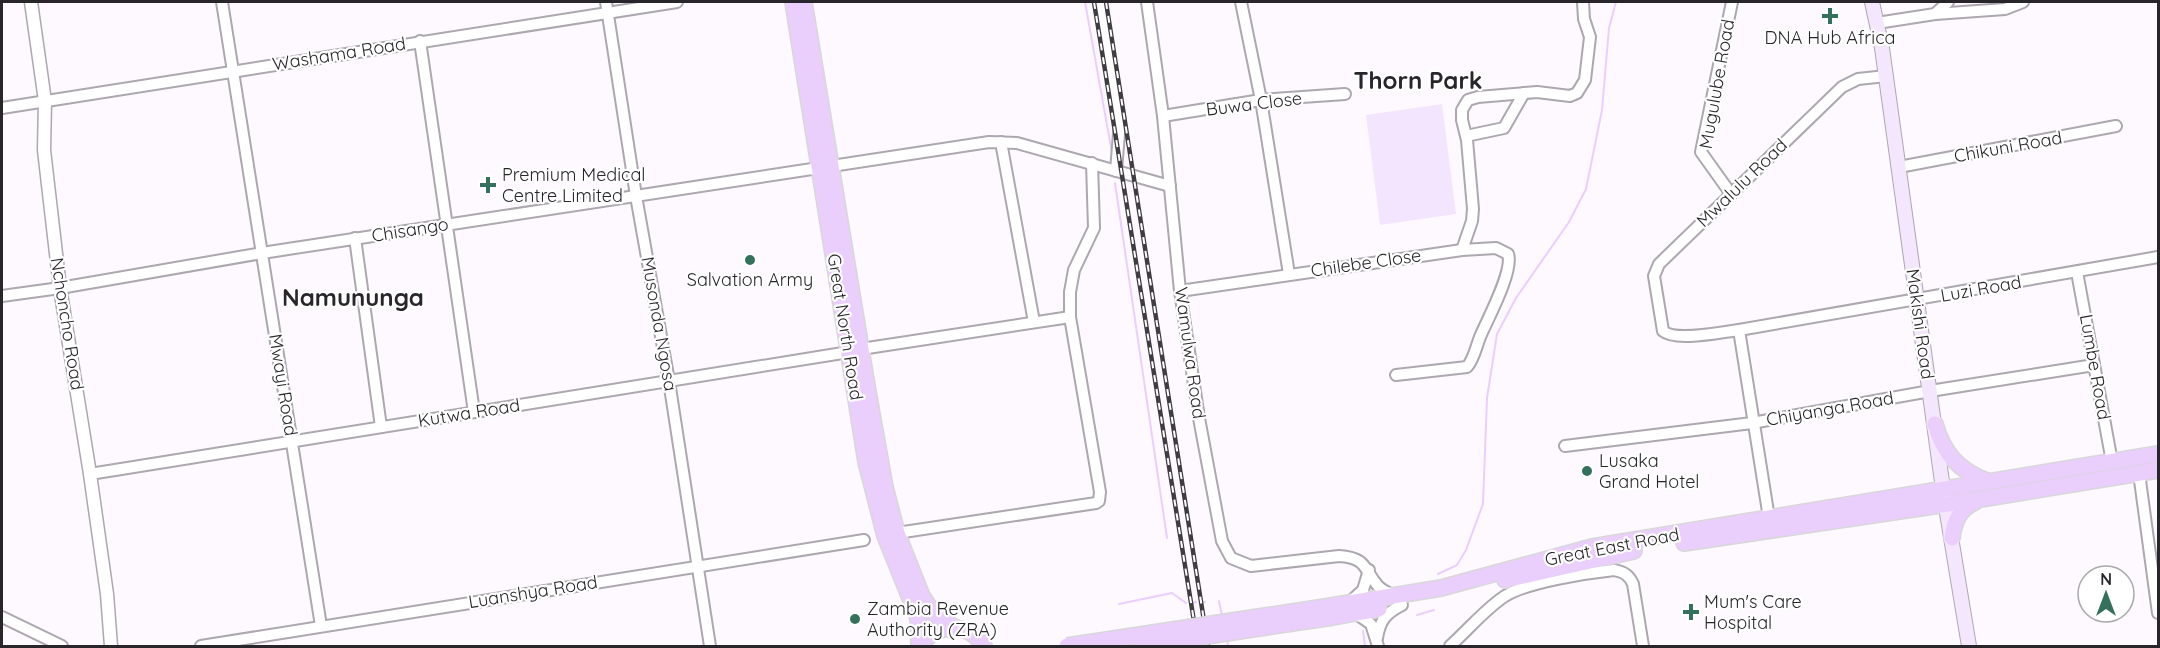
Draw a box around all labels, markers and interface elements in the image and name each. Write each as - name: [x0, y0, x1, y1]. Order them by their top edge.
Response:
- marker: DNA Hub Africa: [1821, 7, 1839, 25]
- street label: Mugulube Road: [1694, 17, 1739, 151]
- place label: DNA Hub Africa: [1765, 26, 1895, 49]
- street label: Washama Road: [271, 32, 407, 75]
- district label: Thorn Park: [1354, 65, 1483, 95]
- street label: Buwa Close: [1205, 86, 1303, 121]
- street label: Chikuni Road: [1952, 126, 2064, 167]
- street label: Mwalulu Road: [1691, 134, 1792, 232]
- place label: Premium Medical Centre Limited: [502, 163, 645, 207]
- marker: Premium Medical Centre Limited: [479, 176, 497, 194]
- street label: Chisango: [370, 212, 450, 247]
- street label: Chilebe Close: [1309, 243, 1423, 282]
- street label: Great North Road: [823, 252, 868, 402]
- marker: Salvation Army: [743, 253, 757, 267]
- street label: Musonda Ngosa: [636, 255, 683, 393]
- street label: Nchoncho Road: [46, 256, 89, 392]
- street label: Makishi Road: [1901, 267, 1940, 381]
- place label: Salvation Army: [687, 268, 813, 291]
- street label: Luzi Road: [1939, 270, 2023, 307]
- district label: Namununga: [282, 282, 424, 312]
- street label: Wamulwa Road: [1170, 286, 1211, 420]
- street label: Lumbe Road: [2075, 312, 2116, 422]
- street label: Mwayi Road: [264, 332, 303, 438]
- street label: Chiyanga Road: [1764, 386, 1895, 431]
- street label: Kutwa Road: [416, 393, 522, 432]
- place label: Lusaka Grand Hotel: [1599, 449, 1700, 493]
- marker: Lusaka Grand Hotel: [1580, 464, 1594, 478]
- street label: Great East Road: [1543, 522, 1681, 571]
- north arrow: [2076, 564, 2136, 624]
- text: N: [2100, 569, 2112, 589]
- street label: Luanshya Road: [467, 570, 599, 613]
- place label: Mum's Care Hospital: [1704, 590, 1802, 634]
- place label: Zambia Revenue Authority (ZRA): [867, 597, 1009, 641]
- marker: Mum's Care Hospital: [1682, 603, 1700, 621]
- marker: Zambia Revenue Authority (ZRA): [848, 612, 862, 626]

